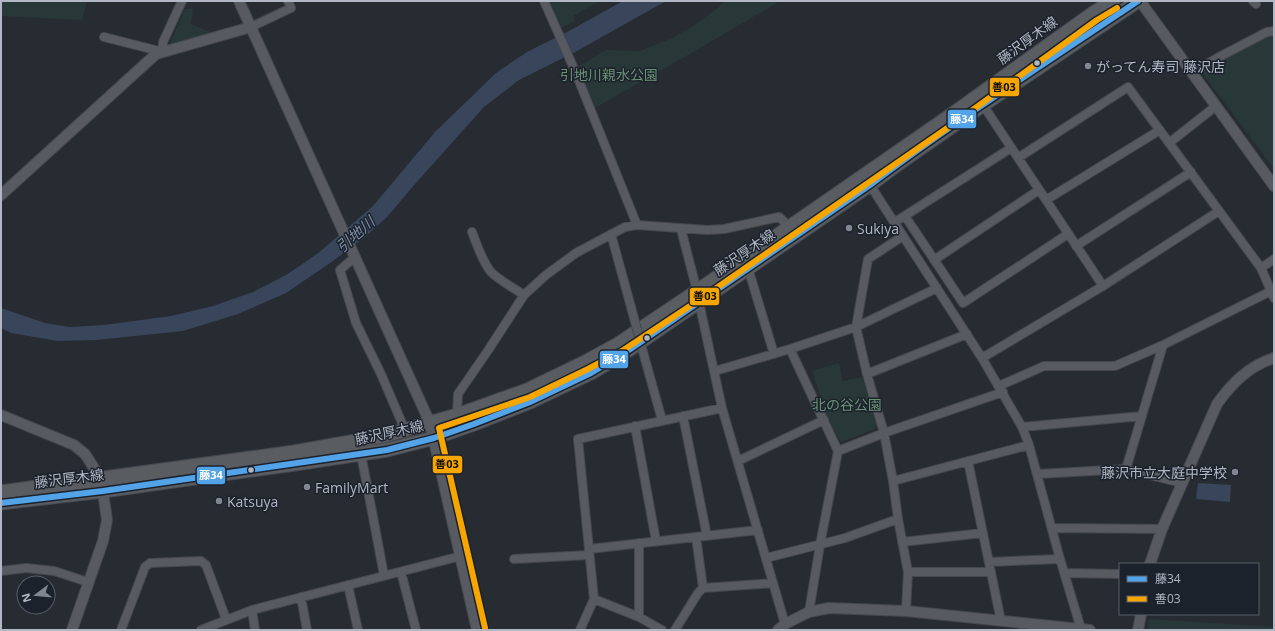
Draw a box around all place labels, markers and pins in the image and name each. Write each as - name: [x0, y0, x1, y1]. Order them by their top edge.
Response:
- place label: がってん寿司 藤沢店: [1096, 57, 1225, 76]
- unlabelled marker: [1032, 58, 1042, 68]
- marker: がってん寿司 藤沢店: [1083, 61, 1093, 71]
- place label: Sukiya: [857, 219, 899, 238]
- marker: Sukiya: [844, 223, 854, 233]
- unlabelled marker: [642, 333, 652, 343]
- place label: 藤沢市立大庭中学校: [1101, 463, 1227, 482]
- unlabelled marker: [246, 465, 256, 475]
- marker: 藤沢市立大庭中学校: [1230, 467, 1240, 477]
- place label: FamilyMart: [315, 478, 388, 497]
- marker: FamilyMart: [302, 482, 312, 492]
- place label: Katsuya: [227, 492, 278, 511]
- marker: Katsuya: [214, 496, 224, 506]

